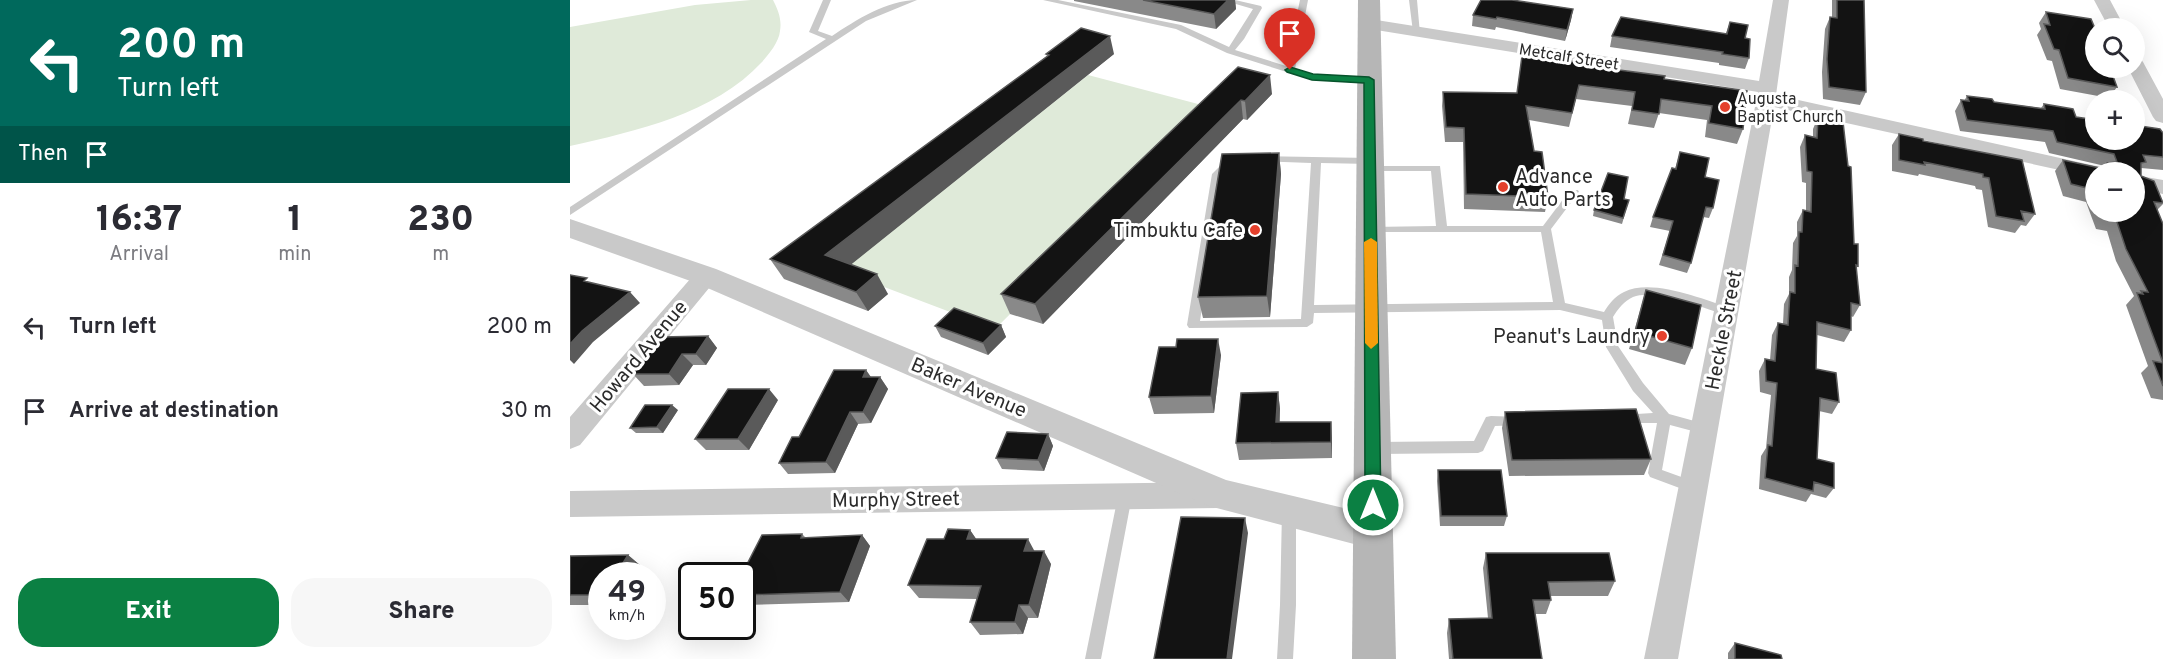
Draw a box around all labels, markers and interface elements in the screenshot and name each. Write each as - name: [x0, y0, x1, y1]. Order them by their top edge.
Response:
- pin: [1264, 8, 1315, 70]
- icon: arrive: [1273, 17, 1306, 50]
- map controls: [2085, 18, 2145, 222]
- button: search: [2085, 18, 2145, 78]
- text: 200 m: [117, 20, 245, 73]
- icon: left: [18, 24, 96, 102]
- street label: Metcalf Street: [1517, 40, 1620, 76]
- text: Turn left: [117, 72, 219, 106]
- place label: Augusta Baptist Church: [1737, 90, 1843, 128]
- button: +: [2085, 90, 2145, 150]
- marker: Augusta Baptist Church: [1718, 100, 1732, 114]
- icon: arrive: [80, 138, 113, 171]
- text: Then: [18, 141, 68, 168]
- button: −: [2085, 162, 2145, 222]
- place label: Advance Auto Parts: [1515, 165, 1611, 214]
- marker: Advance Auto Parts: [1496, 180, 1510, 194]
- text: 16:37: [96, 198, 182, 244]
- text: 1: [287, 198, 302, 244]
- text: 230: [407, 198, 474, 244]
- place label: Timbuktu Cafe: [1113, 219, 1243, 245]
- marker: Timbuktu Cafe: [1248, 223, 1262, 237]
- text: Arrival: [109, 242, 169, 268]
- text: min: [278, 242, 311, 268]
- text: m: [432, 242, 449, 268]
- street label: Heckle Street: [1701, 268, 1749, 393]
- street label: Howard Avenue: [585, 296, 694, 419]
- icon: left: [18, 311, 51, 344]
- text: Turn left: [69, 314, 157, 341]
- text: 200 m: [487, 314, 552, 341]
- place label: Peanut's Laundry: [1493, 325, 1650, 351]
- marker: Peanut's Laundry: [1655, 329, 1669, 343]
- street label: Baker Avenue: [906, 353, 1030, 425]
- icon: arrive: [18, 395, 51, 428]
- text: Arrive at destination: [69, 398, 279, 425]
- text: 30 m: [501, 398, 552, 425]
- position arrow: [1341, 473, 1405, 537]
- street label: Murphy Street: [832, 487, 960, 515]
- speed limit sign: 50: [678, 562, 756, 640]
- text: 49: [608, 575, 646, 612]
- button: Exit: [18, 578, 279, 647]
- button: Share: [291, 578, 552, 647]
- text: km/h: [609, 607, 645, 626]

